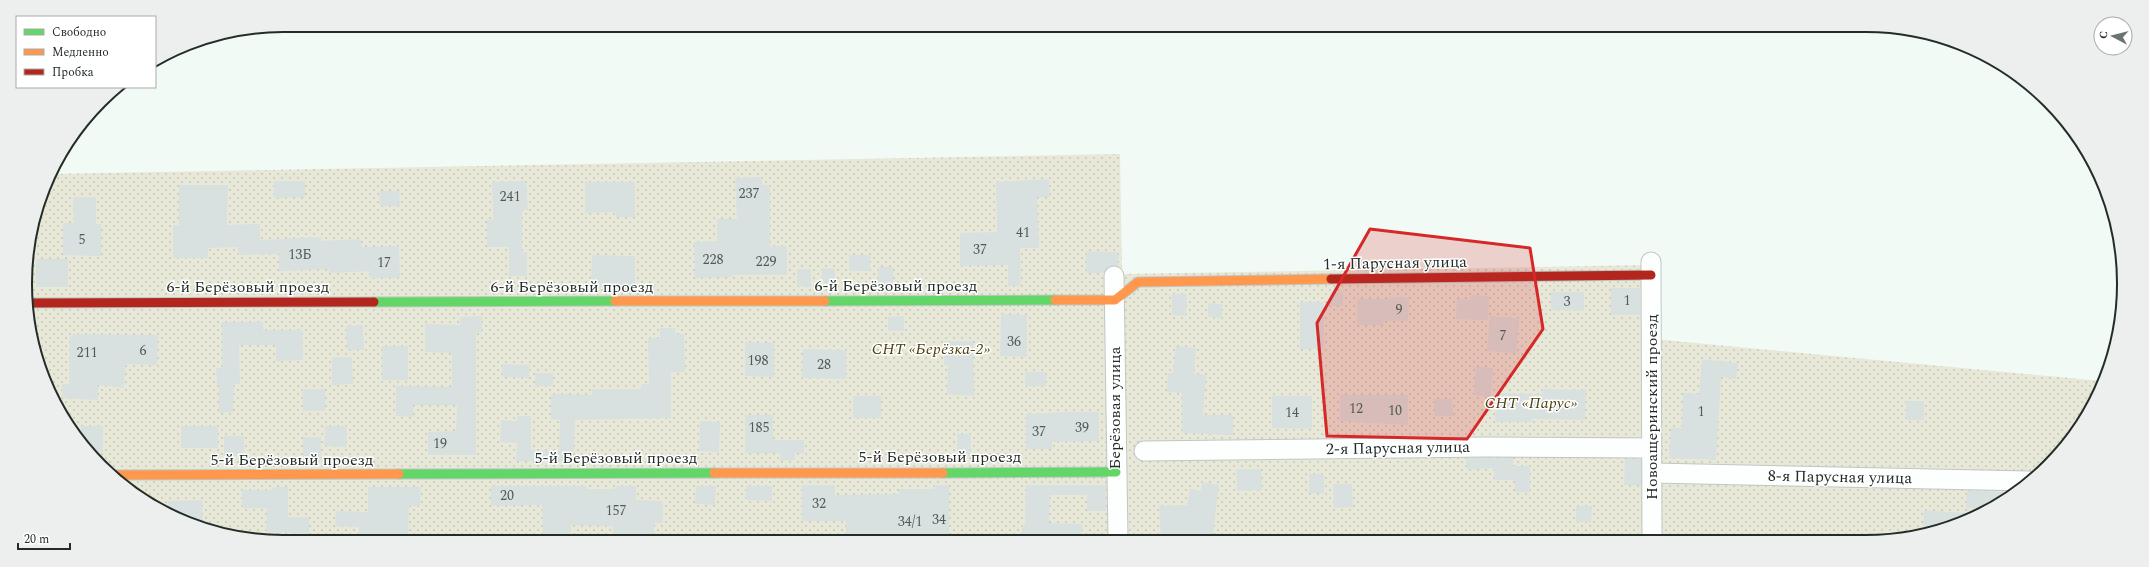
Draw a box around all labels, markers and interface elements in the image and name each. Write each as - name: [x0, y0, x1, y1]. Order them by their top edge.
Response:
- legend: [16, 16, 156, 88]
- north arrow: [2093, 16, 2133, 56]
- text: Свободно: [52, 23, 106, 42]
- text: С: [2095, 30, 2113, 40]
- text: Медленно: [52, 43, 109, 62]
- text: Пробка: [52, 63, 94, 82]
- house number: 237: [739, 183, 760, 204]
- house number: 241: [500, 186, 521, 207]
- house number: 41: [1016, 222, 1030, 243]
- house number: 5: [79, 229, 86, 250]
- house number: 37: [973, 239, 987, 260]
- house number: 13Б: [288, 244, 312, 265]
- house number: 228: [703, 249, 724, 270]
- street label: 1-я Парусная улица: [1323, 250, 1467, 276]
- house number: 229: [756, 251, 777, 272]
- house number: 17: [377, 252, 391, 273]
- street label: 6-й Берёзовый проезд: [815, 274, 977, 298]
- street label: 6-й Берёзовый проезд: [167, 275, 329, 299]
- street label: 6-й Берёзовый проезд: [491, 275, 653, 299]
- house number: 1: [1624, 290, 1631, 311]
- house number: 3: [1564, 291, 1571, 312]
- house number: 9: [1396, 299, 1403, 320]
- street label: Новоащеринский проезд: [1640, 314, 1664, 500]
- house number: 7: [1500, 325, 1507, 346]
- house number: 36: [1007, 331, 1021, 352]
- park label: СНТ «Берёзка-2»: [872, 337, 991, 361]
- house number: 6: [140, 340, 147, 361]
- house number: 211: [77, 342, 98, 363]
- street label: Берёзовая улица: [1103, 346, 1127, 470]
- house number: 198: [748, 350, 769, 371]
- house number: 28: [817, 354, 831, 375]
- park label: СНТ «Парус»: [1485, 391, 1578, 415]
- house number: 12: [1349, 398, 1363, 419]
- house number: 10: [1388, 400, 1402, 421]
- house number: 1: [1698, 401, 1705, 422]
- house number: 14: [1285, 402, 1299, 423]
- house number: 185: [749, 417, 770, 438]
- house number: 39: [1075, 417, 1089, 438]
- house number: 37: [1032, 421, 1046, 442]
- house number: 19: [433, 433, 447, 454]
- street label: 2-я Парусная улица: [1326, 435, 1470, 461]
- street label: 5-й Берёзовый проезд: [859, 445, 1021, 469]
- street label: 5-й Берёзовый проезд: [535, 446, 697, 470]
- street label: 5-й Берёзовый проезд: [211, 448, 373, 472]
- street label: 8-я Парусная улица: [1768, 464, 1912, 490]
- house number: 20: [500, 485, 514, 506]
- house number: 32: [812, 493, 826, 514]
- house number: 157: [606, 500, 627, 521]
- house number: 34: [932, 509, 946, 530]
- house number: 34/1: [898, 511, 922, 532]
- scale bar: [18, 525, 70, 551]
- text: 20 m: [24, 530, 49, 549]

